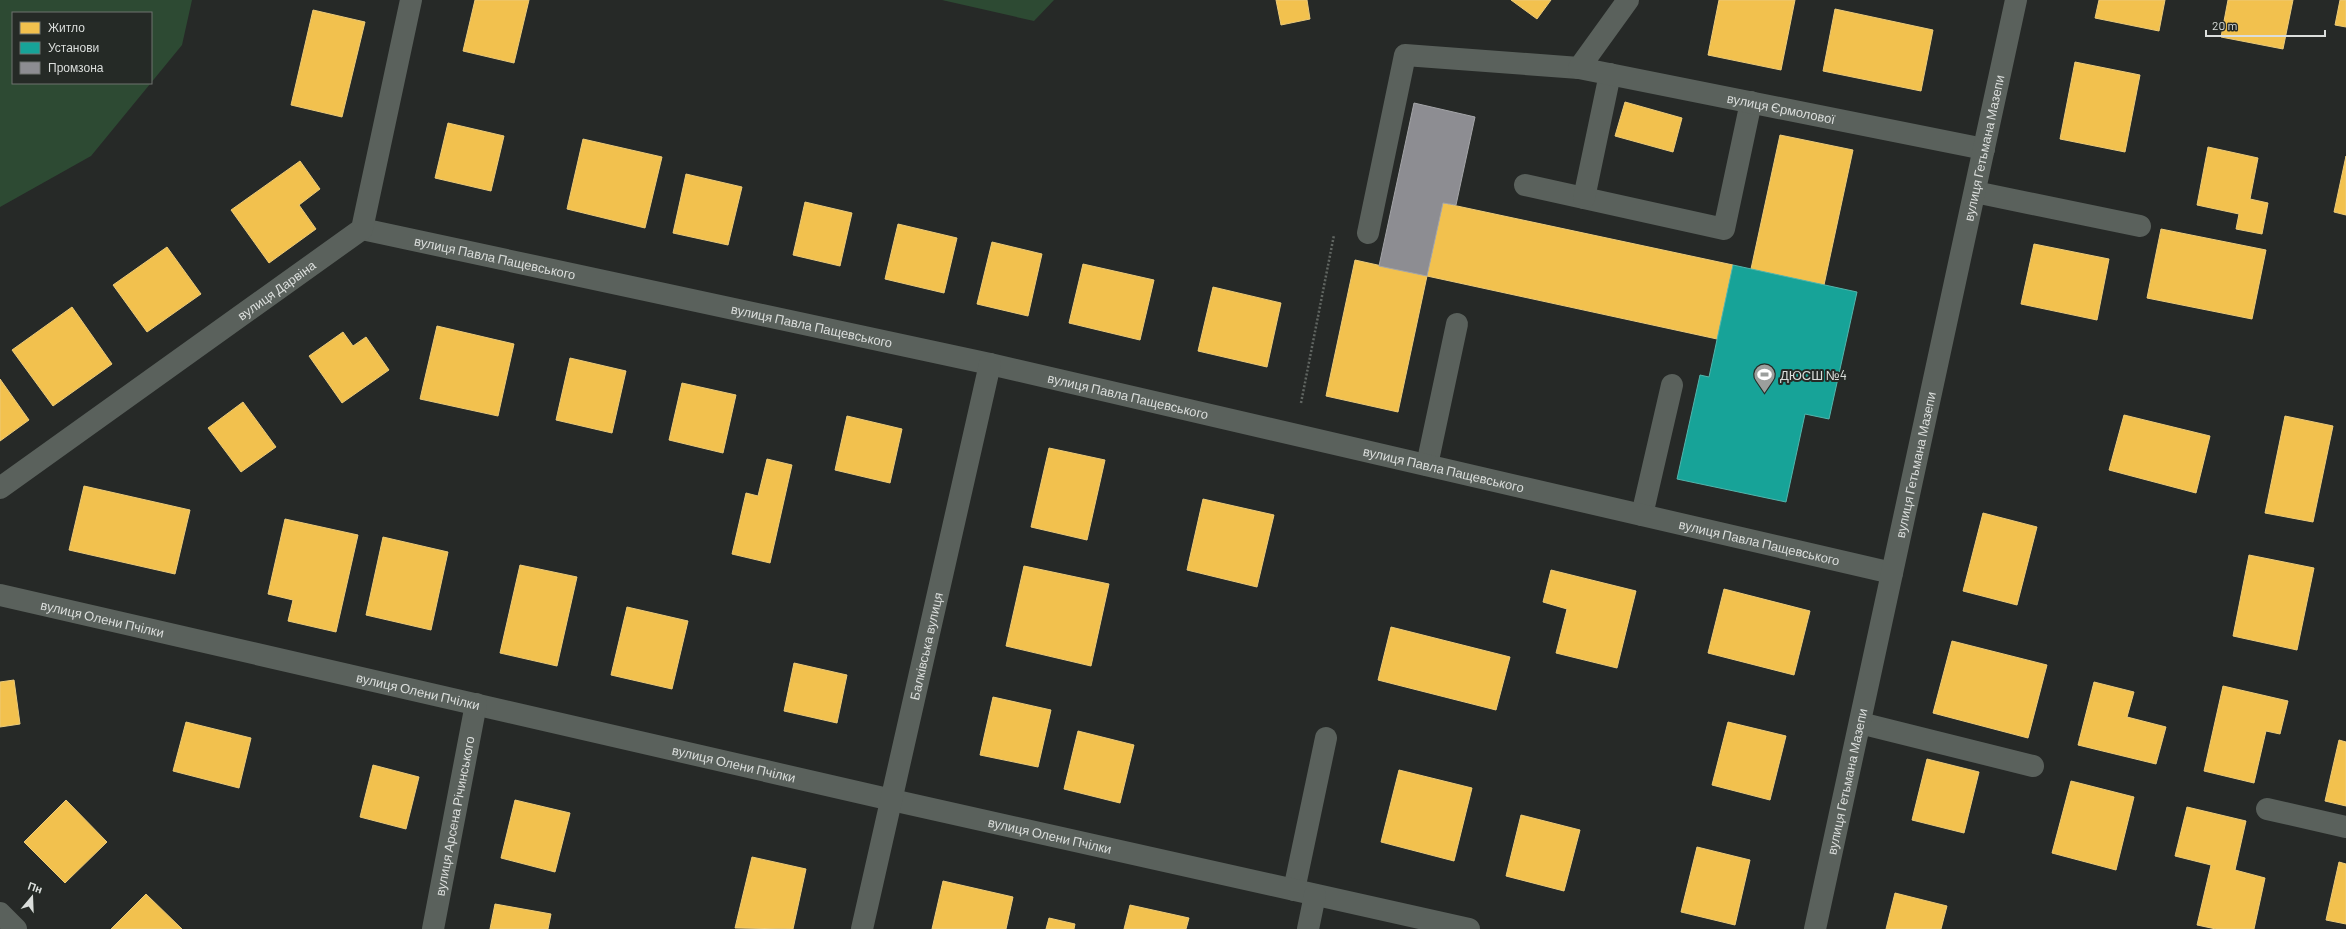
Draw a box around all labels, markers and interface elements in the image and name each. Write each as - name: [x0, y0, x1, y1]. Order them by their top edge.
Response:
- legend: [12, 12, 152, 84]
- scale bar: [2206, 12, 2325, 38]
- text: 20 m: [2212, 18, 2238, 32]
- text: Житло: [48, 20, 85, 34]
- text: Установи: [48, 40, 99, 54]
- text: Промзона: [48, 60, 104, 75]
- street label: вулиця Гетьмана Мазепи: [1960, 73, 2008, 223]
- street label: вулиця Єрмолової: [1726, 90, 1837, 127]
- street label: вулиця Павла Пащевського: [413, 232, 577, 283]
- street label: вулиця Дарвіна: [234, 256, 319, 324]
- street label: вулиця Павла Пащевського: [730, 301, 894, 351]
- sports icon: ДЮСШ №4: [1752, 362, 1778, 395]
- place label: ДЮСШ №4: [1780, 367, 1847, 383]
- street label: вулиця Павла Пащевського: [1046, 370, 1210, 422]
- street label: вулиця Гетьмана Мазепи: [1892, 390, 1939, 539]
- street label: вулиця Павла Пащевського: [1362, 443, 1526, 495]
- street label: вулиця Павла Пащевського: [1677, 516, 1841, 569]
- street label: Балківська вулиця: [906, 591, 946, 702]
- street label: вулиця Олени Пчілки: [39, 597, 166, 640]
- street label: вулиця Олени Пчілки: [355, 669, 481, 713]
- street label: вулиця Гетьмана Мазепи: [1823, 707, 1871, 856]
- street label: вулиця Арсена Річинського: [431, 735, 478, 897]
- street label: вулиця Олени Пчілки: [671, 742, 797, 786]
- street label: вулиця Олени Пчілки: [987, 814, 1113, 857]
- north arrow: [12, 877, 52, 917]
- text: Пн: [26, 879, 44, 896]

